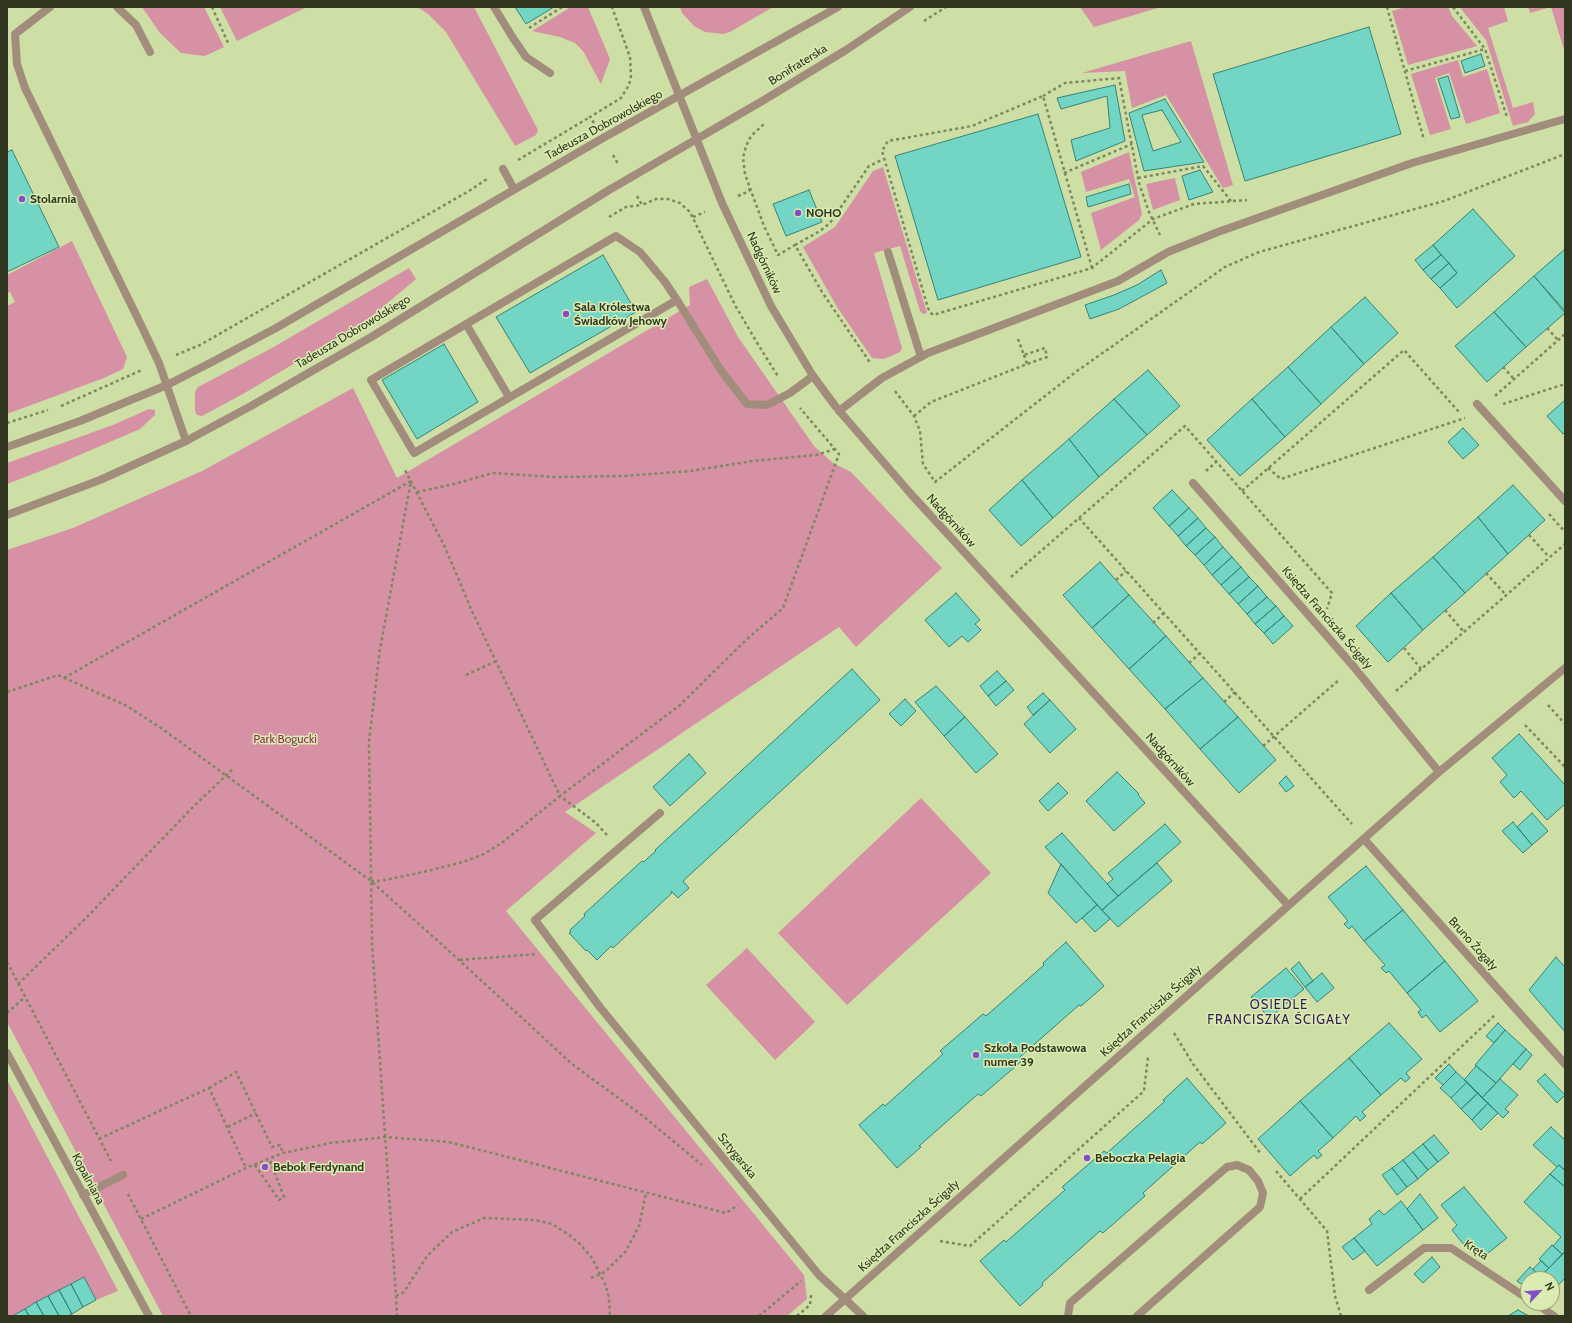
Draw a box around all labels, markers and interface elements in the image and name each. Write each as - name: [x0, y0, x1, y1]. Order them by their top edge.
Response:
- street label: Bonifraterska: [766, 41, 830, 89]
- street label: Tadeusza Dobrowolskiego: [543, 87, 665, 163]
- place label: Stolarnia: [30, 192, 76, 206]
- marker: Stolarnia: [17, 194, 27, 204]
- place label: NOHO: [806, 206, 841, 220]
- marker: NOHO: [793, 208, 803, 218]
- street label: Nadgórników: [743, 230, 785, 296]
- street label: Tadeusza Dobrowolskiego: [293, 292, 413, 372]
- place label: Sala Królestwa Świadków Jehowy: [574, 300, 667, 328]
- marker: Sala Królestwa Świadków Jehowy: [561, 309, 571, 319]
- street label: Nadgórników: [923, 491, 979, 551]
- street label: Księdza Franciszka Ścigały: [1279, 564, 1375, 672]
- street label: Nadgórników: [1142, 730, 1198, 790]
- park label: Park Bogucki: [253, 732, 317, 746]
- street label: Bruno Żogały: [1445, 914, 1501, 974]
- street label: Księdza Franciszka Ścigały: [1097, 962, 1205, 1060]
- district label: OSIEDLE FRANCISZKA ŚCIGAŁY: [1207, 997, 1351, 1028]
- place label: Szkoła Podstawowa numer 39: [984, 1041, 1086, 1069]
- marker: Szkoła Podstawowa numer 39: [971, 1050, 981, 1060]
- street label: Sztygarska: [714, 1130, 760, 1182]
- street label: Kopalniana: [69, 1151, 107, 1207]
- place label: Beboczka Pelagia: [1095, 1151, 1185, 1165]
- marker: Beboczka Pelagia: [1082, 1153, 1092, 1163]
- place label: Bebok Ferdynand: [273, 1160, 364, 1174]
- marker: Bebok Ferdynand: [260, 1162, 270, 1172]
- street label: Księdza Franciszka Ścigały: [855, 1177, 963, 1275]
- street label: Kręta: [1461, 1237, 1491, 1263]
- north arrow: [1520, 1271, 1560, 1311]
- text: N: [1542, 1280, 1558, 1293]

